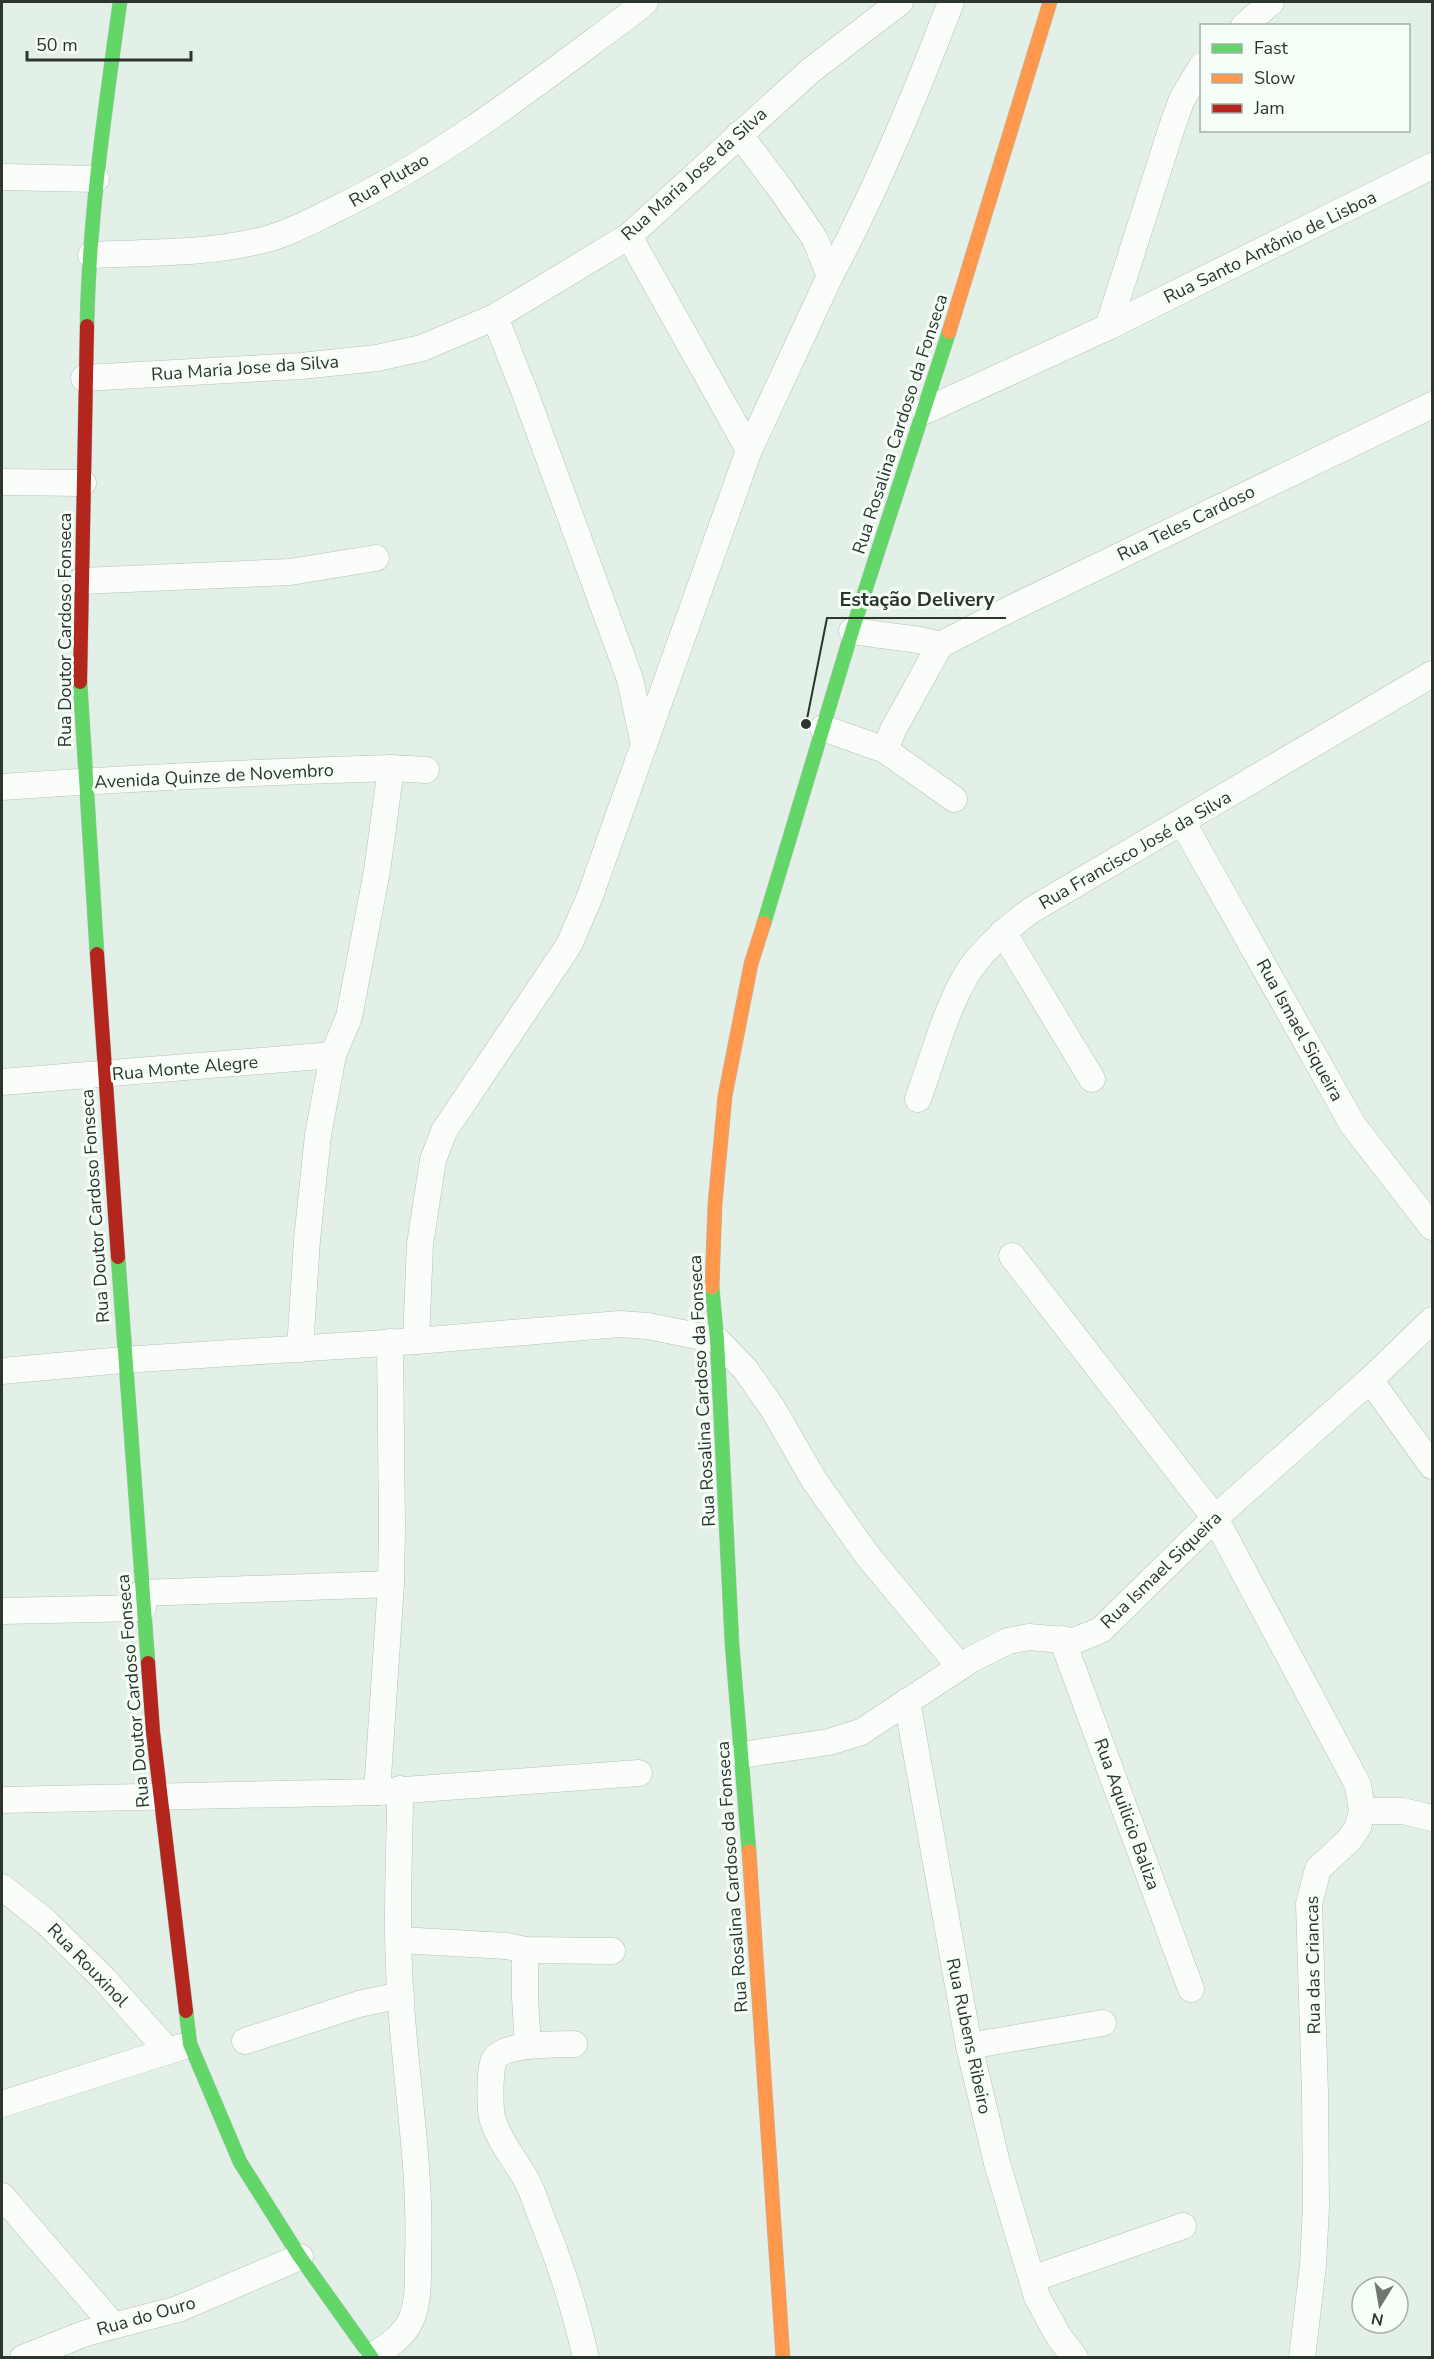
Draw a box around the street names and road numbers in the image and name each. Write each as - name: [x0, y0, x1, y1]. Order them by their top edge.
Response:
- street label: Rua Maria Jose da Silva: [616, 102, 772, 246]
- street label: Rua Plutao: [344, 147, 434, 213]
- street label: Rua Santo Antônio de Lisboa: [1160, 185, 1380, 309]
- street label: Rua Rosalina Cardoso da Fonseca: [847, 291, 953, 557]
- street label: Rua Maria Jose da Silva: [150, 349, 340, 387]
- street label: Rua Teles Cardoso: [1113, 479, 1259, 567]
- street label: Rua Doutor Cardoso Fonseca: [53, 513, 77, 747]
- street label: Avenida Quinze de Novembro: [94, 758, 334, 794]
- street label: Rua Francisco José da Silva: [1034, 785, 1236, 915]
- street label: Rua Ismael Siqueira: [1251, 954, 1349, 1106]
- street label: Rua Monte Alegre: [111, 1050, 259, 1086]
- street label: Rua Doutor Cardoso Fonseca: [75, 1088, 115, 1324]
- street label: Rua Rosalina Cardoso da Fonseca: [683, 1254, 721, 1528]
- street label: Rua Ismael Siqueira: [1095, 1506, 1227, 1634]
- street label: Rua Doutor Cardoso Fonseca: [111, 1573, 155, 1809]
- street label: Rua Aquilicio Baliza: [1088, 1735, 1166, 1893]
- street label: Rua Rosalina Cardoso da Fonseca: [711, 1740, 753, 2014]
- street label: Rua das Criancas: [1300, 1896, 1326, 2034]
- street label: Rua Rouxinol: [42, 1918, 134, 2012]
- street label: Rua Rubens Ribeiro: [941, 1956, 997, 2116]
- street label: Rua do Ouro: [94, 2290, 198, 2342]

